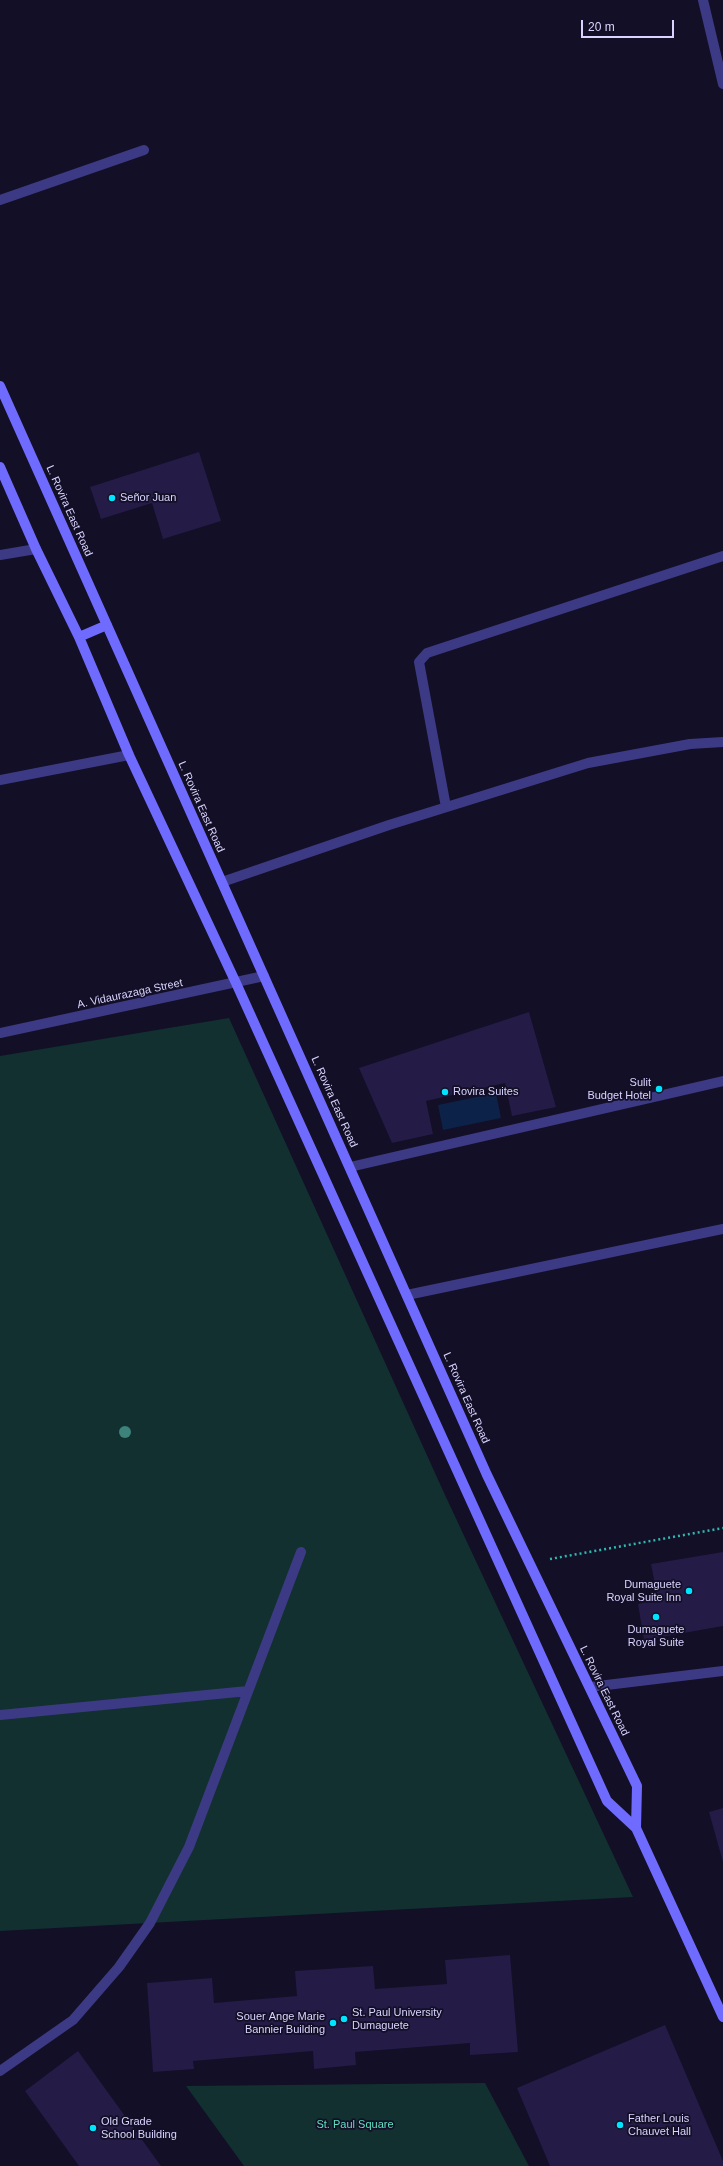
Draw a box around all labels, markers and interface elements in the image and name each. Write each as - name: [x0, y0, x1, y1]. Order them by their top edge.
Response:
- scale bar: [583, 12, 676, 38]
- text: 20 m: [588, 20, 615, 34]
- street label: L. Rovira East Road: [43, 463, 95, 559]
- place label: Señor Juan: [120, 491, 176, 505]
- marker: Señor Juan: [107, 493, 117, 503]
- street label: L. Rovira East Road: [175, 759, 227, 855]
- street label: A. Vidaurazaga Street: [76, 976, 184, 1012]
- street label: L. Rovira East Road: [308, 1054, 360, 1150]
- place label: Sulit Budget Hotel: [587, 1076, 651, 1102]
- marker: Sulit Budget Hotel: [654, 1084, 664, 1094]
- place label: Rovira Suites: [453, 1085, 518, 1099]
- marker: Rovira Suites: [440, 1087, 450, 1097]
- street label: L. Rovira East Road: [440, 1350, 492, 1446]
- place label: Dumaguete Royal Suite Inn: [606, 1578, 681, 1604]
- marker: Dumaguete Royal Suite Inn: [684, 1586, 694, 1596]
- marker: Dumaguete Royal Suite: [651, 1612, 661, 1622]
- place label: Dumaguete Royal Suite: [628, 1623, 684, 1649]
- street label: L. Rovira East Road: [576, 1644, 632, 1738]
- place label: St. Paul University Dumaguete: [352, 2006, 442, 2032]
- place label: Souer Ange Marie Bannier Building: [236, 2010, 325, 2036]
- marker: St. Paul University Dumaguete: [339, 2014, 349, 2024]
- marker: Souer Ange Marie Bannier Building: [328, 2018, 338, 2028]
- place label: Father Louis Chauvet Hall: [628, 2112, 691, 2138]
- place label: Old Grade School Building: [101, 2115, 177, 2141]
- park label: St. Paul Square: [316, 2118, 394, 2132]
- marker: Father Louis Chauvet Hall: [615, 2120, 625, 2130]
- marker: Old Grade School Building: [88, 2123, 98, 2133]

